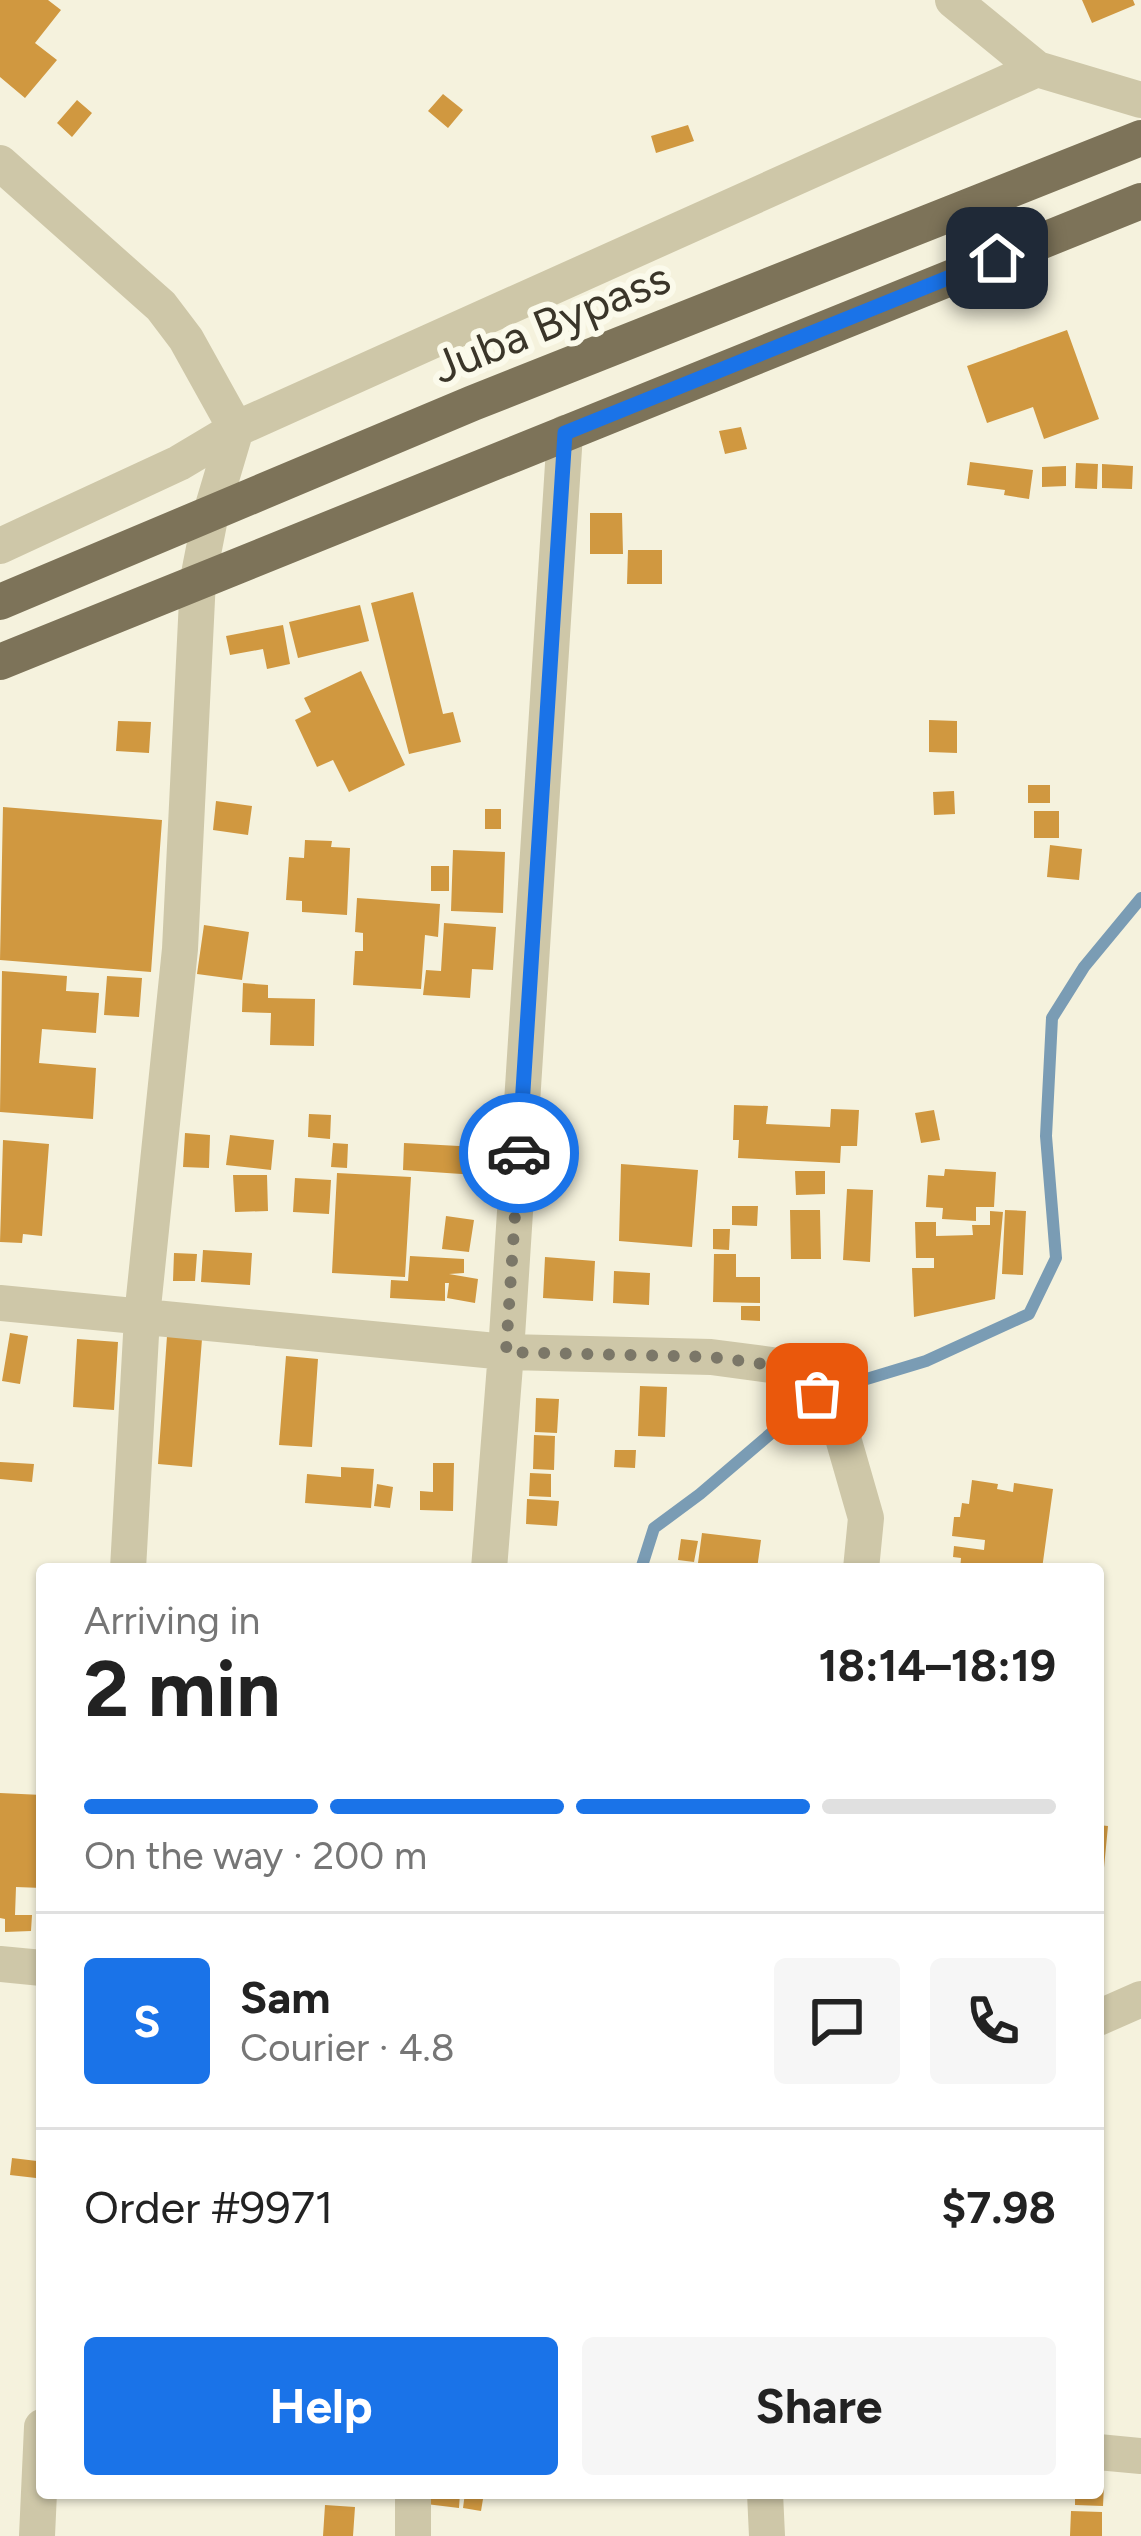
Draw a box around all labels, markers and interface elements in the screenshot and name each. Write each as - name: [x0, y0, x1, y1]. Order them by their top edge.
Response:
- pin: [946, 207, 1048, 309]
- icon: home: [964, 225, 1030, 291]
- street label: Juba Bypass: [424, 250, 678, 394]
- courier: [459, 1093, 579, 1213]
- icon: car: [486, 1120, 552, 1186]
- pin: [766, 1343, 868, 1445]
- icon: bag: [784, 1361, 850, 1427]
- text: Arriving in: [84, 1597, 260, 1644]
- text: 18:14–18:19: [819, 1638, 1056, 1692]
- text: 2 min: [84, 1642, 280, 1736]
- text: On the way · 200 m: [84, 1832, 427, 1879]
- button: chat: [774, 1958, 900, 2084]
- button: phone: [930, 1958, 1056, 2084]
- text: Sam: [240, 1970, 331, 2024]
- text: S: [133, 1994, 161, 2048]
- text: Courier · 4.8: [240, 2024, 455, 2071]
- text: Order #9971: [84, 2180, 333, 2234]
- text: $7.98: [941, 2180, 1056, 2234]
- button: Help: [84, 2337, 558, 2475]
- button: Share: [582, 2337, 1056, 2475]

